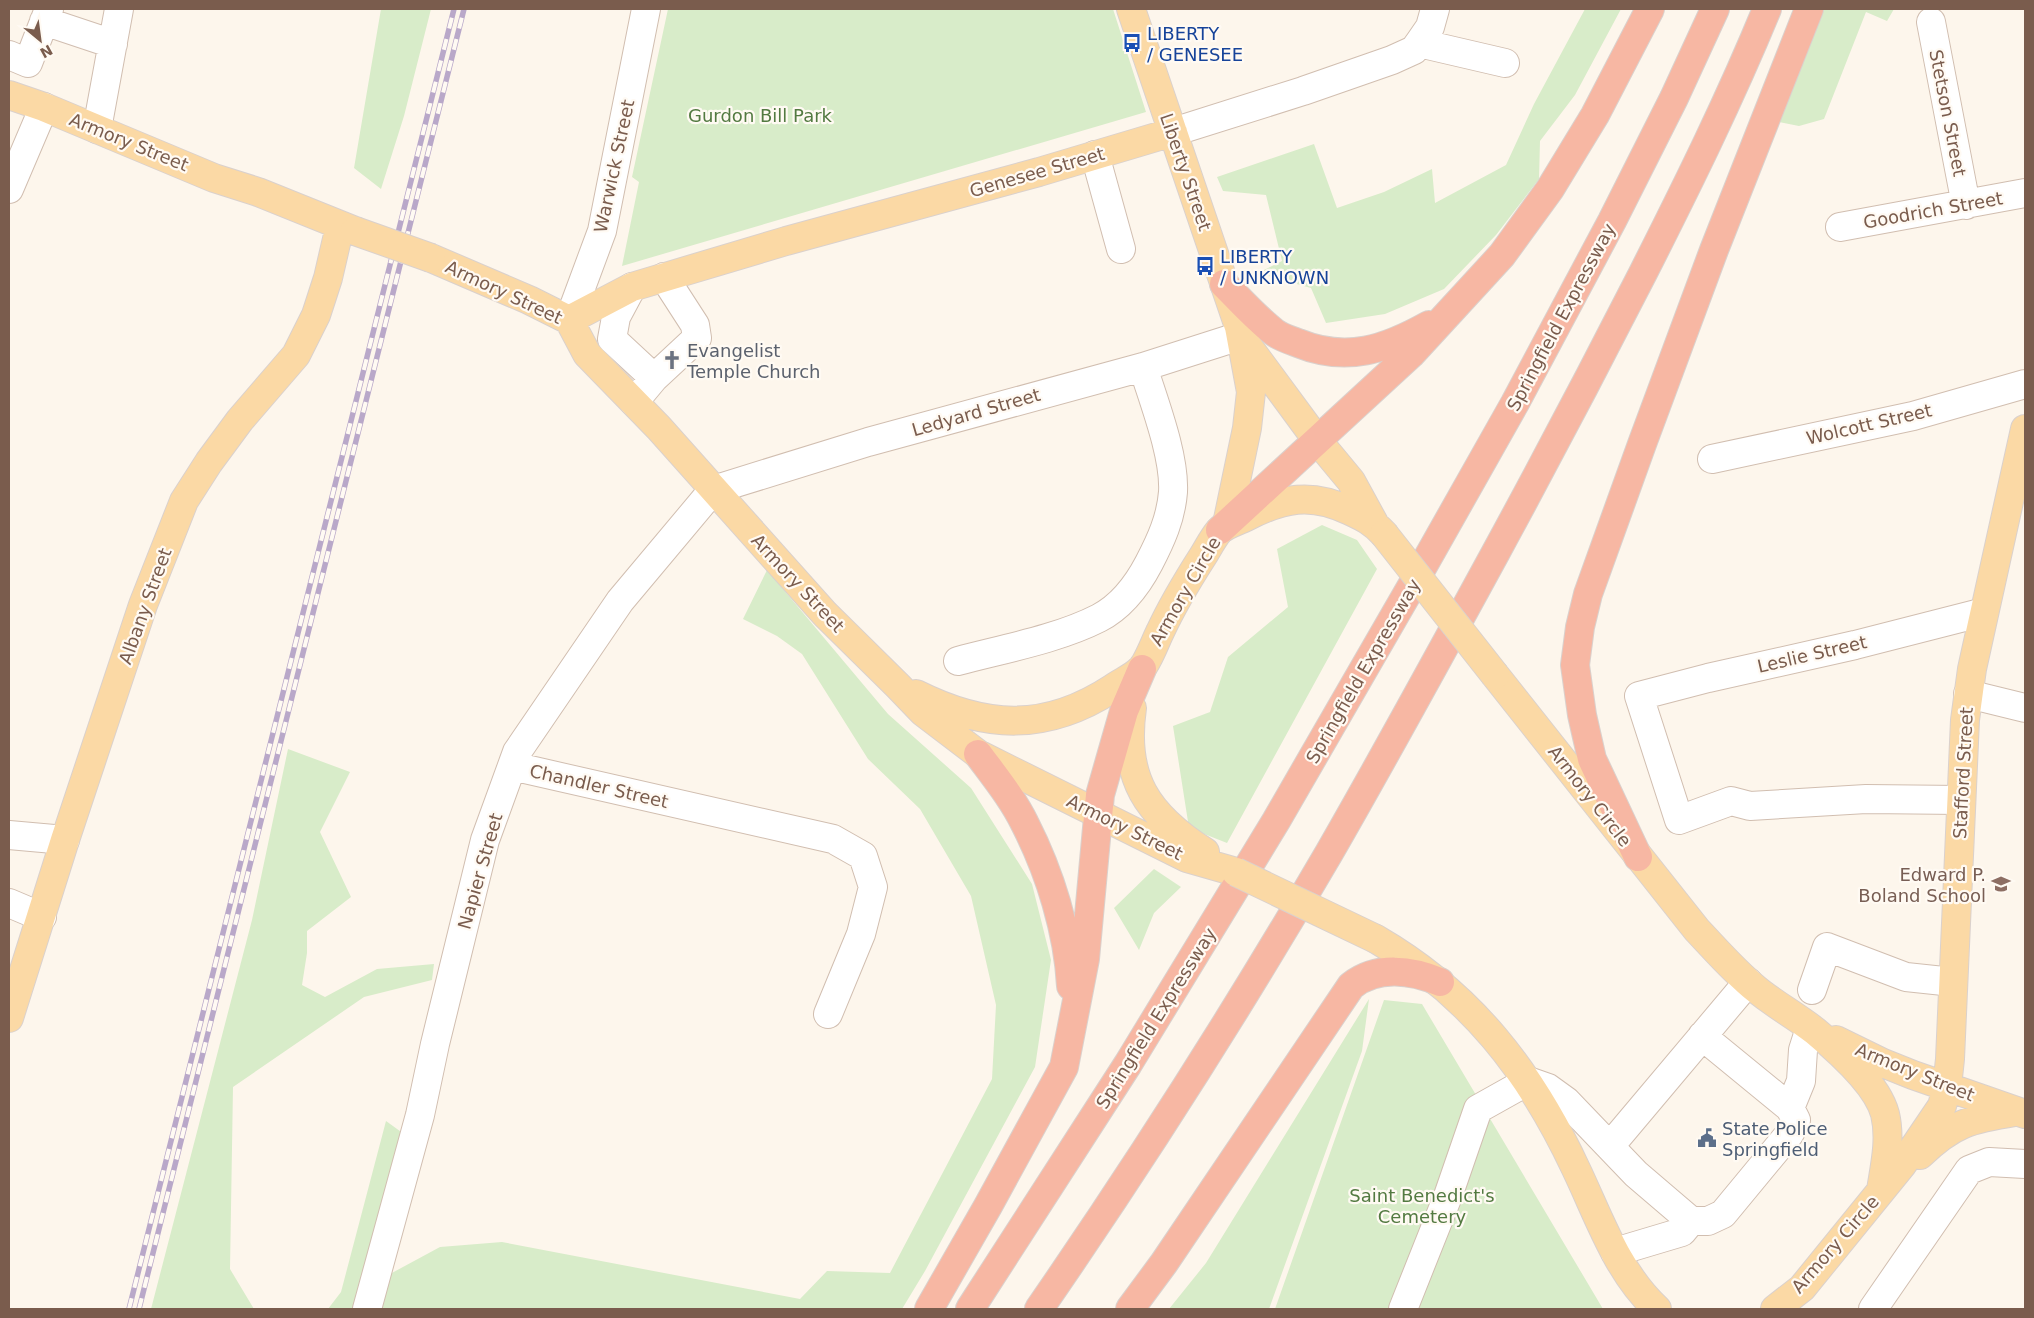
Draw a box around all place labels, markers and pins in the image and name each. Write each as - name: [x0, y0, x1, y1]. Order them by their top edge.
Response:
- place label: LIBERTY / GENESEE: [1147, 23, 1243, 65]
- bus stop icon: LIBERTY / GENESEE: [1121, 32, 1143, 54]
- place label: LIBERTY / UNKNOWN: [1220, 246, 1329, 288]
- bus stop icon: LIBERTY / UNKNOWN: [1194, 255, 1216, 277]
- place label: Evangelist Temple Church: [686, 340, 820, 382]
- church icon: Evangelist Temple Church: [661, 349, 683, 371]
- place label: Edward P. Boland School: [1858, 864, 1986, 906]
- school or university icon: Edward P. Boland School: [1990, 873, 2012, 895]
- place label: State Police Springfield: [1722, 1118, 1828, 1160]
- public building icon: State Police Springfield: [1696, 1127, 1718, 1149]

